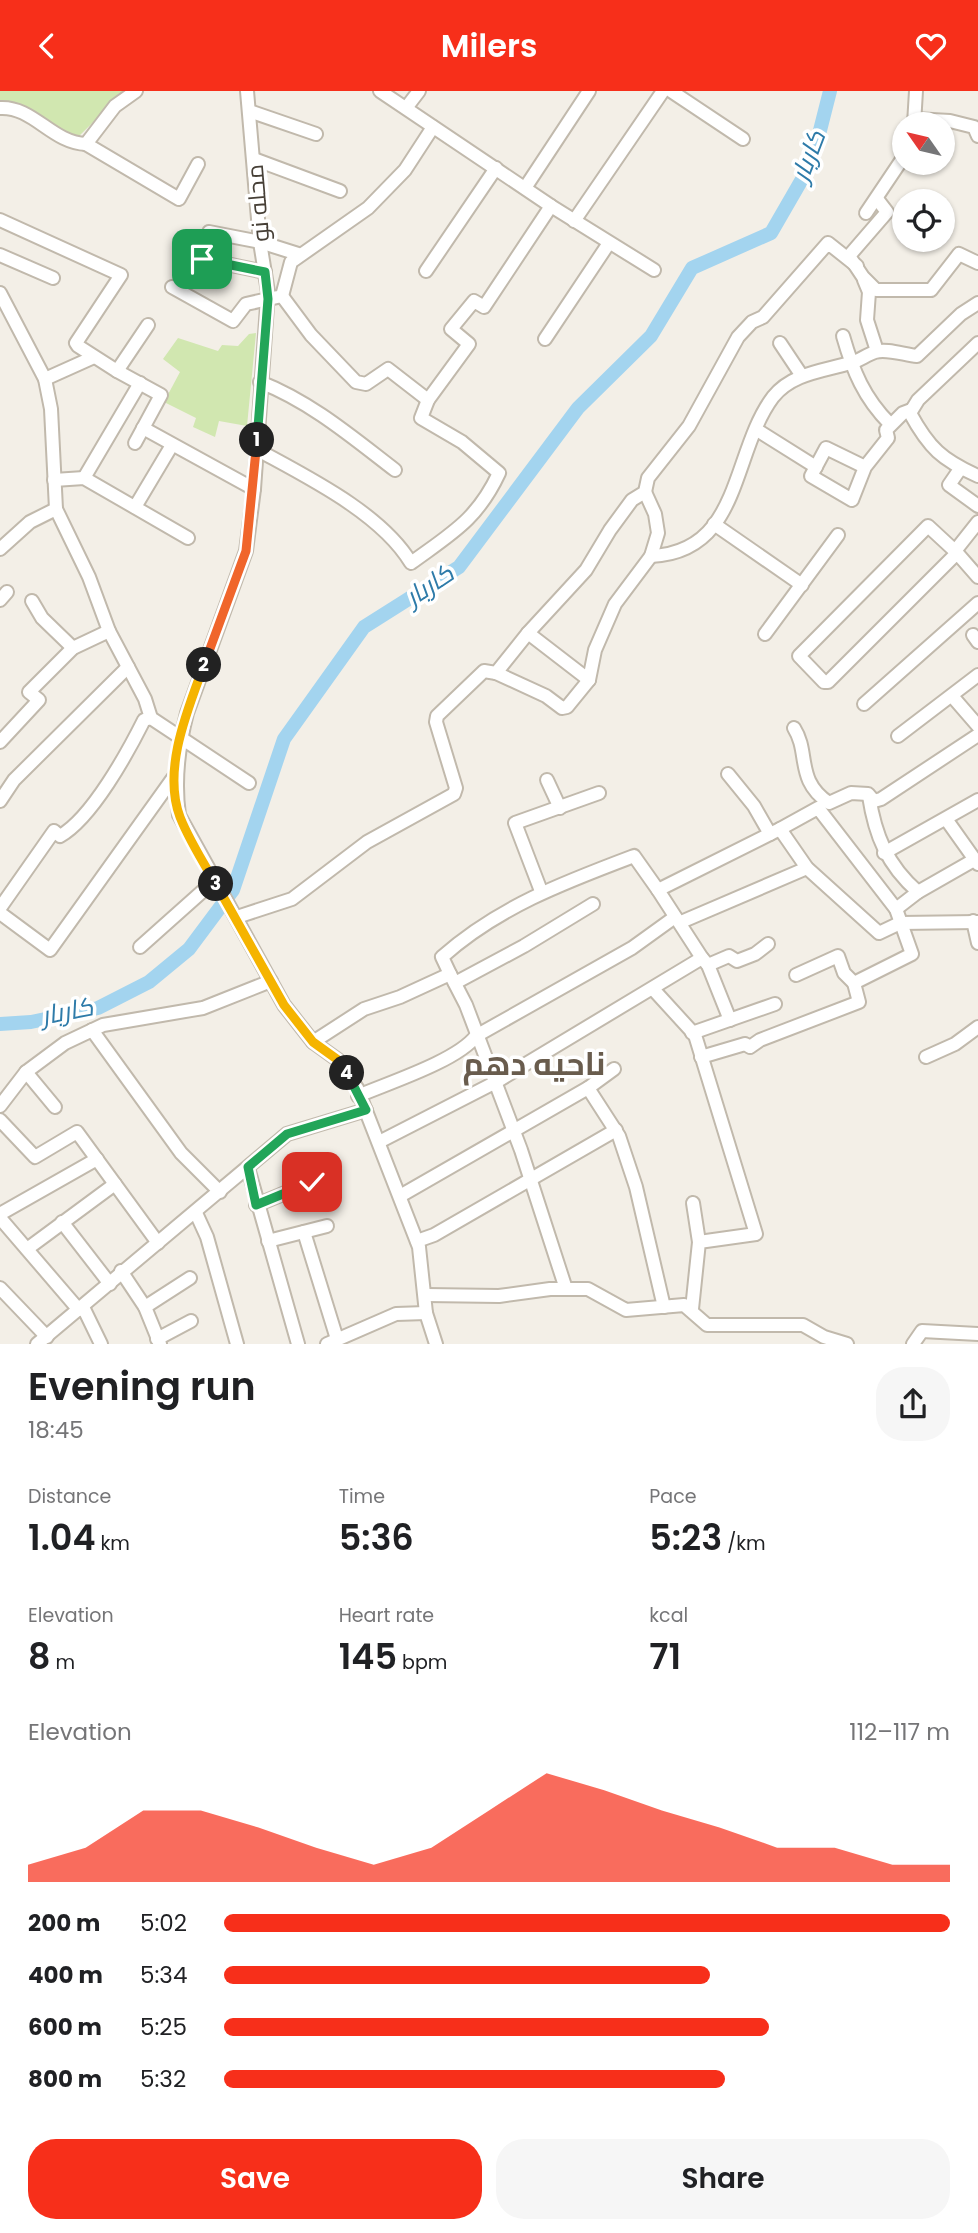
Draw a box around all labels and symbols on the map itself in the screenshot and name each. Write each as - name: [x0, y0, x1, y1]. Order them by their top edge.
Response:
- north arrow: [892, 112, 956, 175]
- water label: کاربار: [781, 124, 834, 190]
- street label: محله نو: [238, 163, 277, 243]
- pin: [172, 229, 232, 289]
- pin: 1: [240, 423, 274, 457]
- water label: کاربار: [395, 555, 461, 616]
- pin: 2: [186, 647, 222, 683]
- pin: 3: [198, 867, 234, 901]
- water label: کاربار: [35, 988, 97, 1034]
- district label: ناحیه دهم: [462, 1041, 606, 1086]
- pin: 4: [330, 1055, 364, 1091]
- pin: [282, 1152, 342, 1212]

